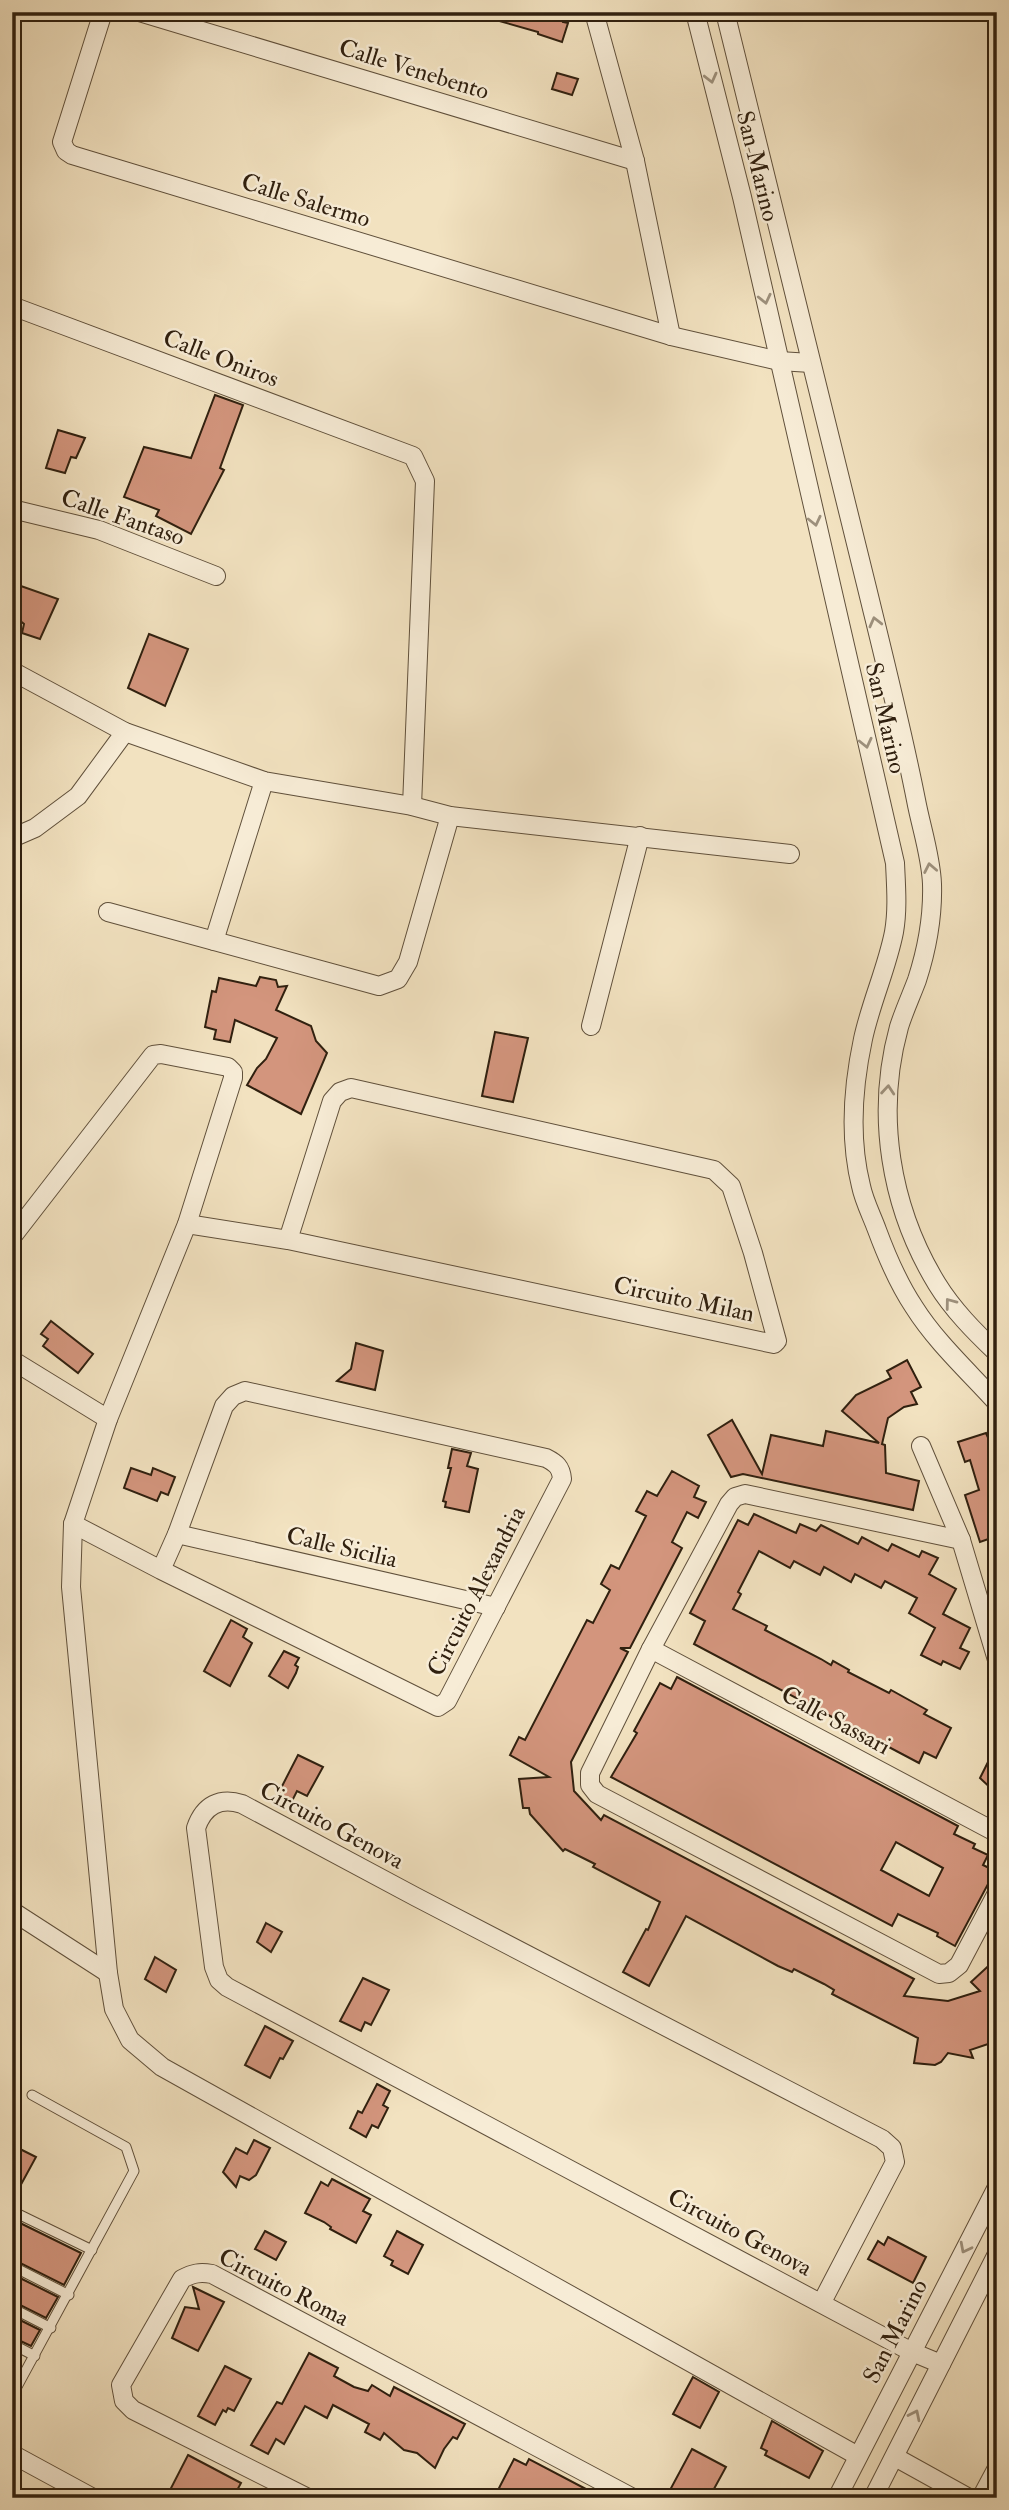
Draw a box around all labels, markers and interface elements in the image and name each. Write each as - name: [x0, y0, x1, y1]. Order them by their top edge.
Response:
- street label: Calle Venebento: [335, 32, 493, 107]
- one-way arrow: [703, 72, 717, 84]
- street label: San Marino: [729, 108, 786, 225]
- street label: Calle Salermo: [238, 166, 374, 235]
- one-way arrow: [757, 293, 771, 305]
- street label: Calle Oniros: [159, 322, 283, 395]
- street label: Calle Fantaso: [57, 482, 189, 553]
- one-way arrow: [807, 515, 821, 527]
- one-way arrow: [869, 616, 883, 628]
- street label: San Marino: [858, 660, 913, 777]
- one-way arrow: [858, 737, 872, 749]
- one-way arrow: [923, 862, 938, 874]
- one-way arrow: [880, 1084, 895, 1095]
- street label: Circuito Milan: [611, 1269, 757, 1330]
- one-way arrow: [946, 1298, 959, 1311]
- street label: Circuito Alexandria: [420, 1500, 533, 1681]
- street label: Calle Sicilia: [284, 1520, 401, 1576]
- street label: Calle Sassari: [776, 1679, 896, 1762]
- street label: Circuito Genova: [254, 1774, 410, 1877]
- street label: Circuito Genova: [662, 2181, 818, 2284]
- street label: Circuito Roma: [213, 2241, 355, 2334]
- one-way arrow: [960, 2241, 974, 2253]
- street label: San Marino: [856, 2274, 935, 2389]
- one-way arrow: [907, 2410, 921, 2422]

